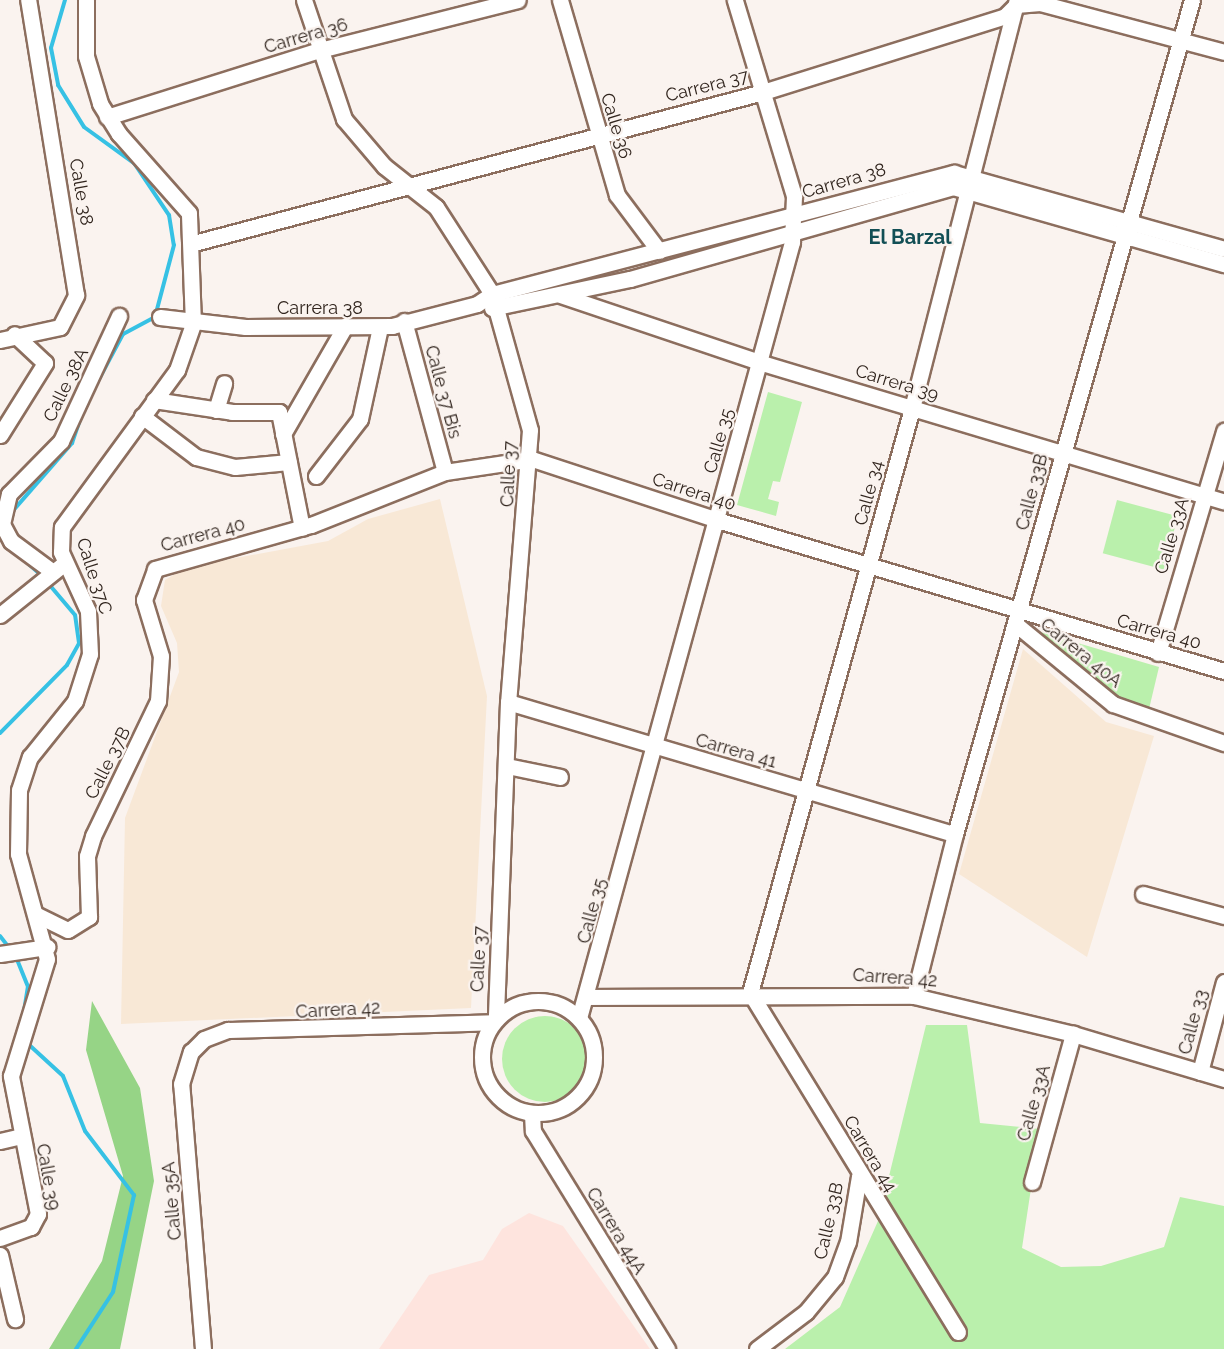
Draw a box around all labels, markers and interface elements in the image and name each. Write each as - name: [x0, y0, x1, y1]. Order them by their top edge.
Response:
- street label: Carrera 36: [262, 14, 350, 58]
- street label: Carrera 37: [663, 65, 751, 107]
- street label: Calle 36: [596, 91, 636, 161]
- street label: Calle 38: [65, 157, 97, 227]
- street label: Carrera 38: [800, 159, 888, 203]
- district label: El Barzal: [868, 225, 952, 249]
- street label: Carrera 38: [277, 297, 363, 319]
- street label: Calle 37 Bis: [420, 343, 466, 441]
- street label: Calle 38A: [39, 345, 93, 425]
- street label: Carrera 39: [853, 360, 941, 406]
- street label: Calle 35: [699, 406, 739, 476]
- street label: Calle 37: [496, 440, 522, 508]
- street label: Calle 33B: [1011, 451, 1053, 533]
- street label: Calle 34: [850, 458, 888, 528]
- street label: Carrera 40: [649, 468, 739, 516]
- street label: Calle 33A: [1150, 495, 1194, 577]
- street label: Carrera 40: [158, 513, 248, 557]
- street label: Calle 37C: [72, 535, 116, 617]
- street label: Carrera 40: [1114, 610, 1204, 654]
- street label: Carrera 40A: [1036, 614, 1126, 692]
- street label: Calle 37B: [81, 723, 135, 803]
- street label: Carrera 41: [693, 729, 779, 773]
- street label: Calle 35: [573, 876, 611, 946]
- street label: Calle 37: [466, 925, 492, 993]
- street label: Carrera 42: [852, 964, 938, 992]
- street label: Calle 33: [1174, 987, 1212, 1057]
- street label: Carrera 42: [295, 997, 381, 1023]
- street label: Calle 33A: [1013, 1062, 1055, 1144]
- street label: Carrera 44: [839, 1112, 901, 1196]
- street label: Calle 39: [32, 1142, 64, 1212]
- street label: Calle 35A: [158, 1161, 186, 1241]
- street label: Calle 33B: [810, 1180, 848, 1262]
- street label: Carrera 44A: [582, 1184, 650, 1278]

